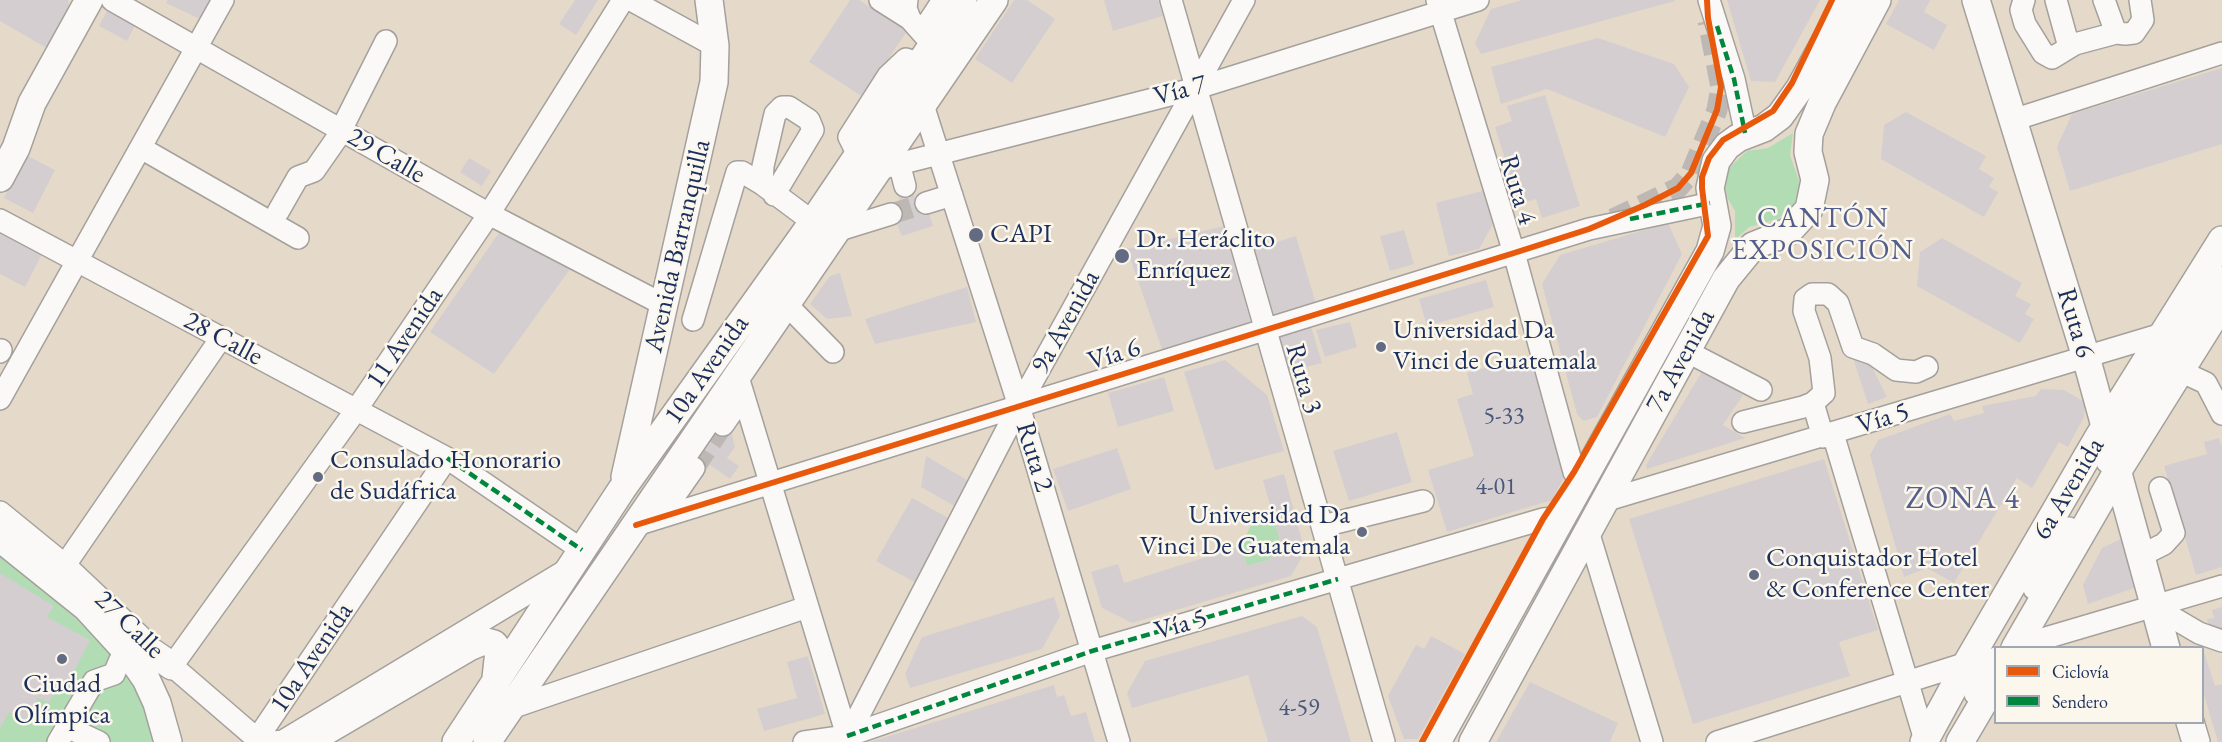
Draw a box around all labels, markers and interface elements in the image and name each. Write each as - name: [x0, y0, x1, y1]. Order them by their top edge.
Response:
- street label: Vía 7: [1150, 68, 1210, 114]
- street label: 29 Calle: [341, 121, 431, 191]
- street label: Avenida Barranquilla: [638, 136, 718, 356]
- street label: Ruta 4: [1491, 151, 1543, 229]
- district label: CANTÓN EXPOSICIÓN: [1732, 202, 1914, 268]
- place label: CAPI: [990, 219, 1052, 251]
- place label: Dr. Heráclito Enríquez: [1136, 224, 1275, 287]
- marker: CAPI: [967, 226, 985, 244]
- marker: Dr. Heráclito Enríquez: [1113, 247, 1131, 265]
- street label: 9a Avenida: [1024, 265, 1108, 379]
- street label: 11 Avenida: [359, 281, 451, 395]
- street label: Ruta 6: [2049, 284, 2101, 362]
- street label: 7a Avenida: [1639, 304, 1723, 418]
- street label: 28 Calle: [178, 305, 268, 373]
- street label: 10a Avenida: [658, 309, 756, 431]
- place label: Universidad Da Vinci de Guatemala: [1393, 315, 1597, 378]
- street label: Vía 6: [1084, 332, 1144, 378]
- street label: Ruta 3: [1278, 340, 1328, 418]
- marker: Universidad Da Vinci de Guatemala: [1374, 340, 1388, 354]
- street label: Vía 5: [1853, 396, 1913, 442]
- house number: 5-33: [1483, 402, 1525, 430]
- street label: Ruta 2: [1008, 418, 1060, 496]
- street label: 6a Avenida: [2026, 432, 2112, 546]
- place label: Consulado Honorario de Sudáfrica: [330, 445, 561, 508]
- marker: Consulado Honorario de Sudáfrica: [311, 470, 325, 484]
- house number: 4-01: [1475, 473, 1517, 501]
- district label: ZONA 4: [1906, 482, 2020, 518]
- place label: Universidad Da Vinci De Guatemala: [1140, 500, 1350, 563]
- marker: Universidad Da Vinci De Guatemala: [1355, 525, 1369, 539]
- place label: Conquistador Hotel & Conference Center: [1766, 543, 1989, 606]
- marker: Conquistador Hotel & Conference Center: [1747, 568, 1761, 582]
- street label: 27 Calle: [87, 584, 171, 666]
- street label: 10a Avenida: [263, 597, 361, 719]
- street label: Vía 5: [1151, 602, 1211, 648]
- legend: [1994, 646, 2204, 724]
- marker: Ciudad Olímpica: [55, 652, 69, 666]
- text: Ciclovía: [2052, 660, 2109, 683]
- place label: Ciudad Olímpica: [14, 669, 110, 732]
- text: Sendero: [2052, 690, 2108, 713]
- house number: 4-59: [1278, 694, 1320, 722]

